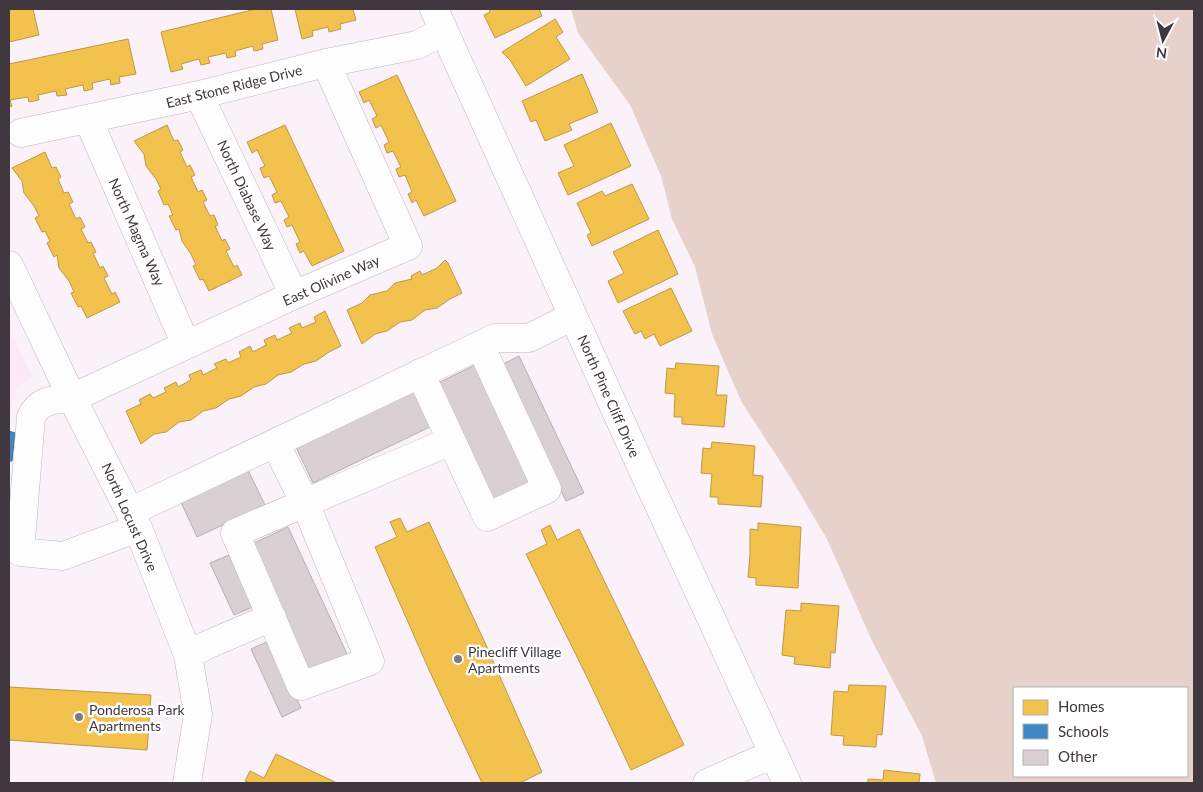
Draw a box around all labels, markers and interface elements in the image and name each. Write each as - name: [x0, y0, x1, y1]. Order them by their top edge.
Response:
- north arrow: [1138, 15, 1188, 65]
- text: N: [1155, 44, 1168, 62]
- street label: East Stone Ridge Drive: [164, 61, 304, 111]
- street label: North Diabase Way: [214, 137, 280, 254]
- street label: North Magma Way: [106, 175, 169, 289]
- street label: East Olivine Way: [280, 251, 383, 309]
- street label: North Pine Cliff Drive: [574, 332, 644, 460]
- street label: North Locust Drive: [98, 460, 162, 574]
- place label: Pinecliff Village Apartments: [468, 643, 561, 676]
- marker: Pinecliff Village Apartments: [452, 653, 464, 665]
- legend: [1013, 687, 1188, 777]
- text: Homes: [1058, 697, 1104, 715]
- place label: Ponderosa Park Apartments: [89, 701, 186, 734]
- marker: Ponderosa Park Apartments: [73, 711, 85, 723]
- text: Schools: [1058, 722, 1109, 740]
- text: Other: [1058, 747, 1098, 765]

